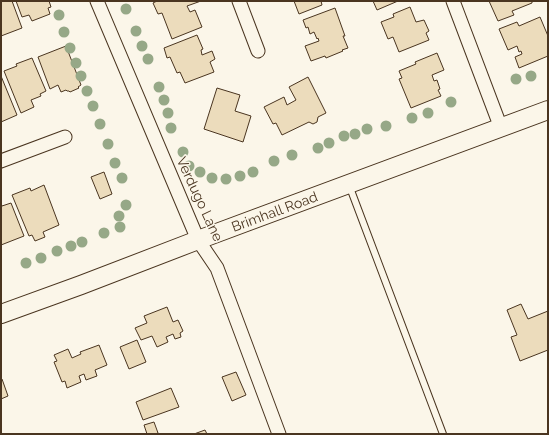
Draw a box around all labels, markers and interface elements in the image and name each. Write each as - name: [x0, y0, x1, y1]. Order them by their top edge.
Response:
- street label: Verdugo Lane: [173, 154, 227, 244]
- street label: Brimhall Road: [229, 188, 320, 235]

